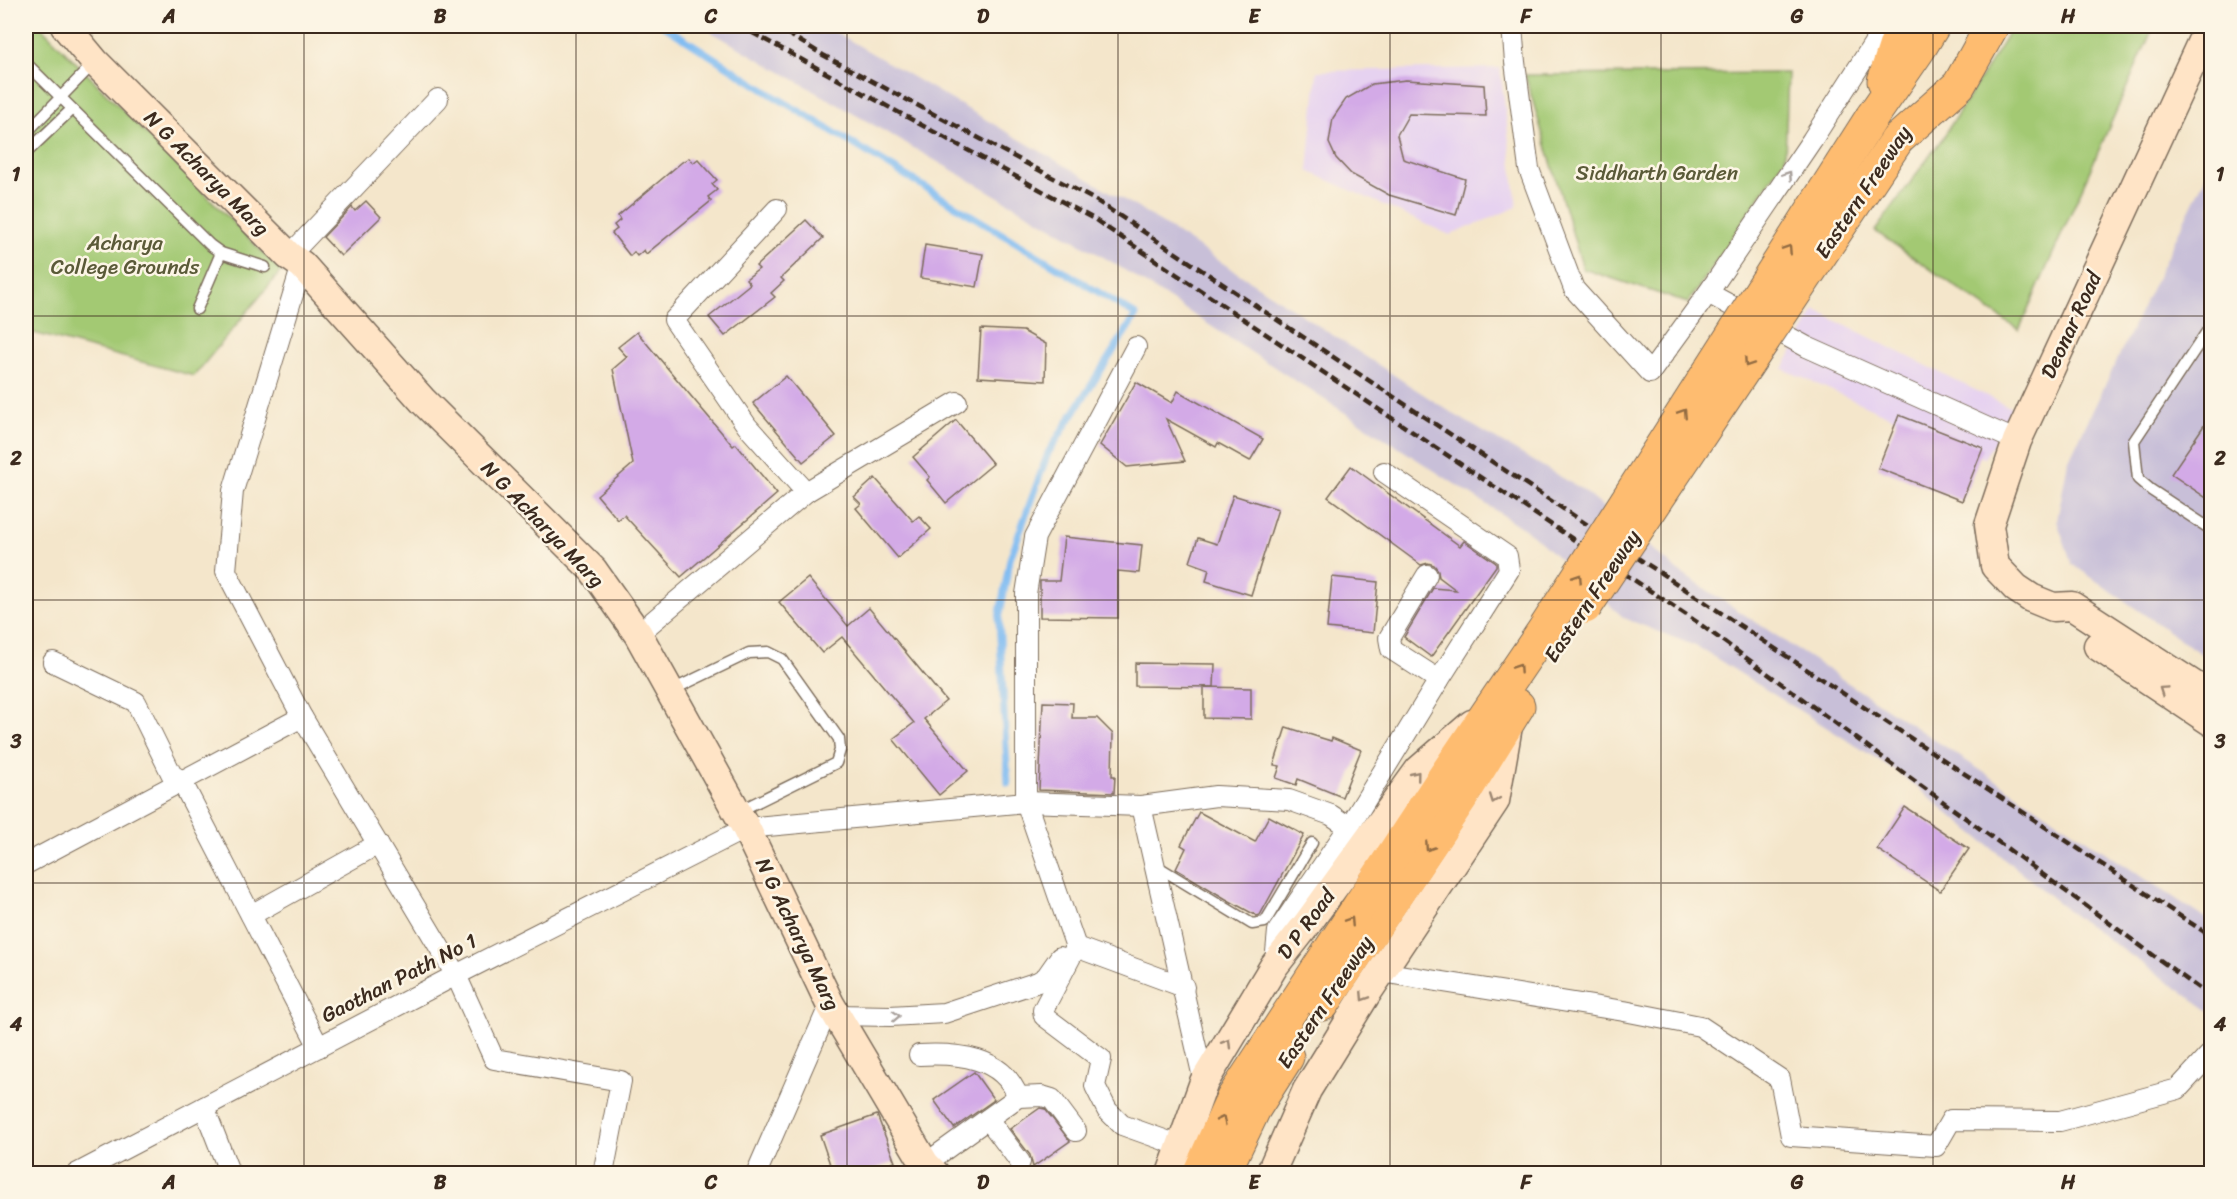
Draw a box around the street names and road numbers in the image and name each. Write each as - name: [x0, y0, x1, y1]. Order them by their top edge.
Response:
- street label: N G Acharya Marg: [135, 101, 279, 245]
- street label: Eastern Freeway: [1804, 117, 1922, 267]
- street label: Deonar Road: [2029, 263, 2113, 385]
- street label: N G Acharya Marg: [471, 451, 615, 597]
- street label: Eastern Freeway: [1533, 521, 1651, 671]
- street label: N G Acharya Marg: [744, 851, 852, 1017]
- street label: D P Road: [1267, 879, 1347, 968]
- street label: Gaothan Path No 1: [314, 922, 484, 1034]
- street label: Eastern Freeway: [1266, 927, 1384, 1077]

